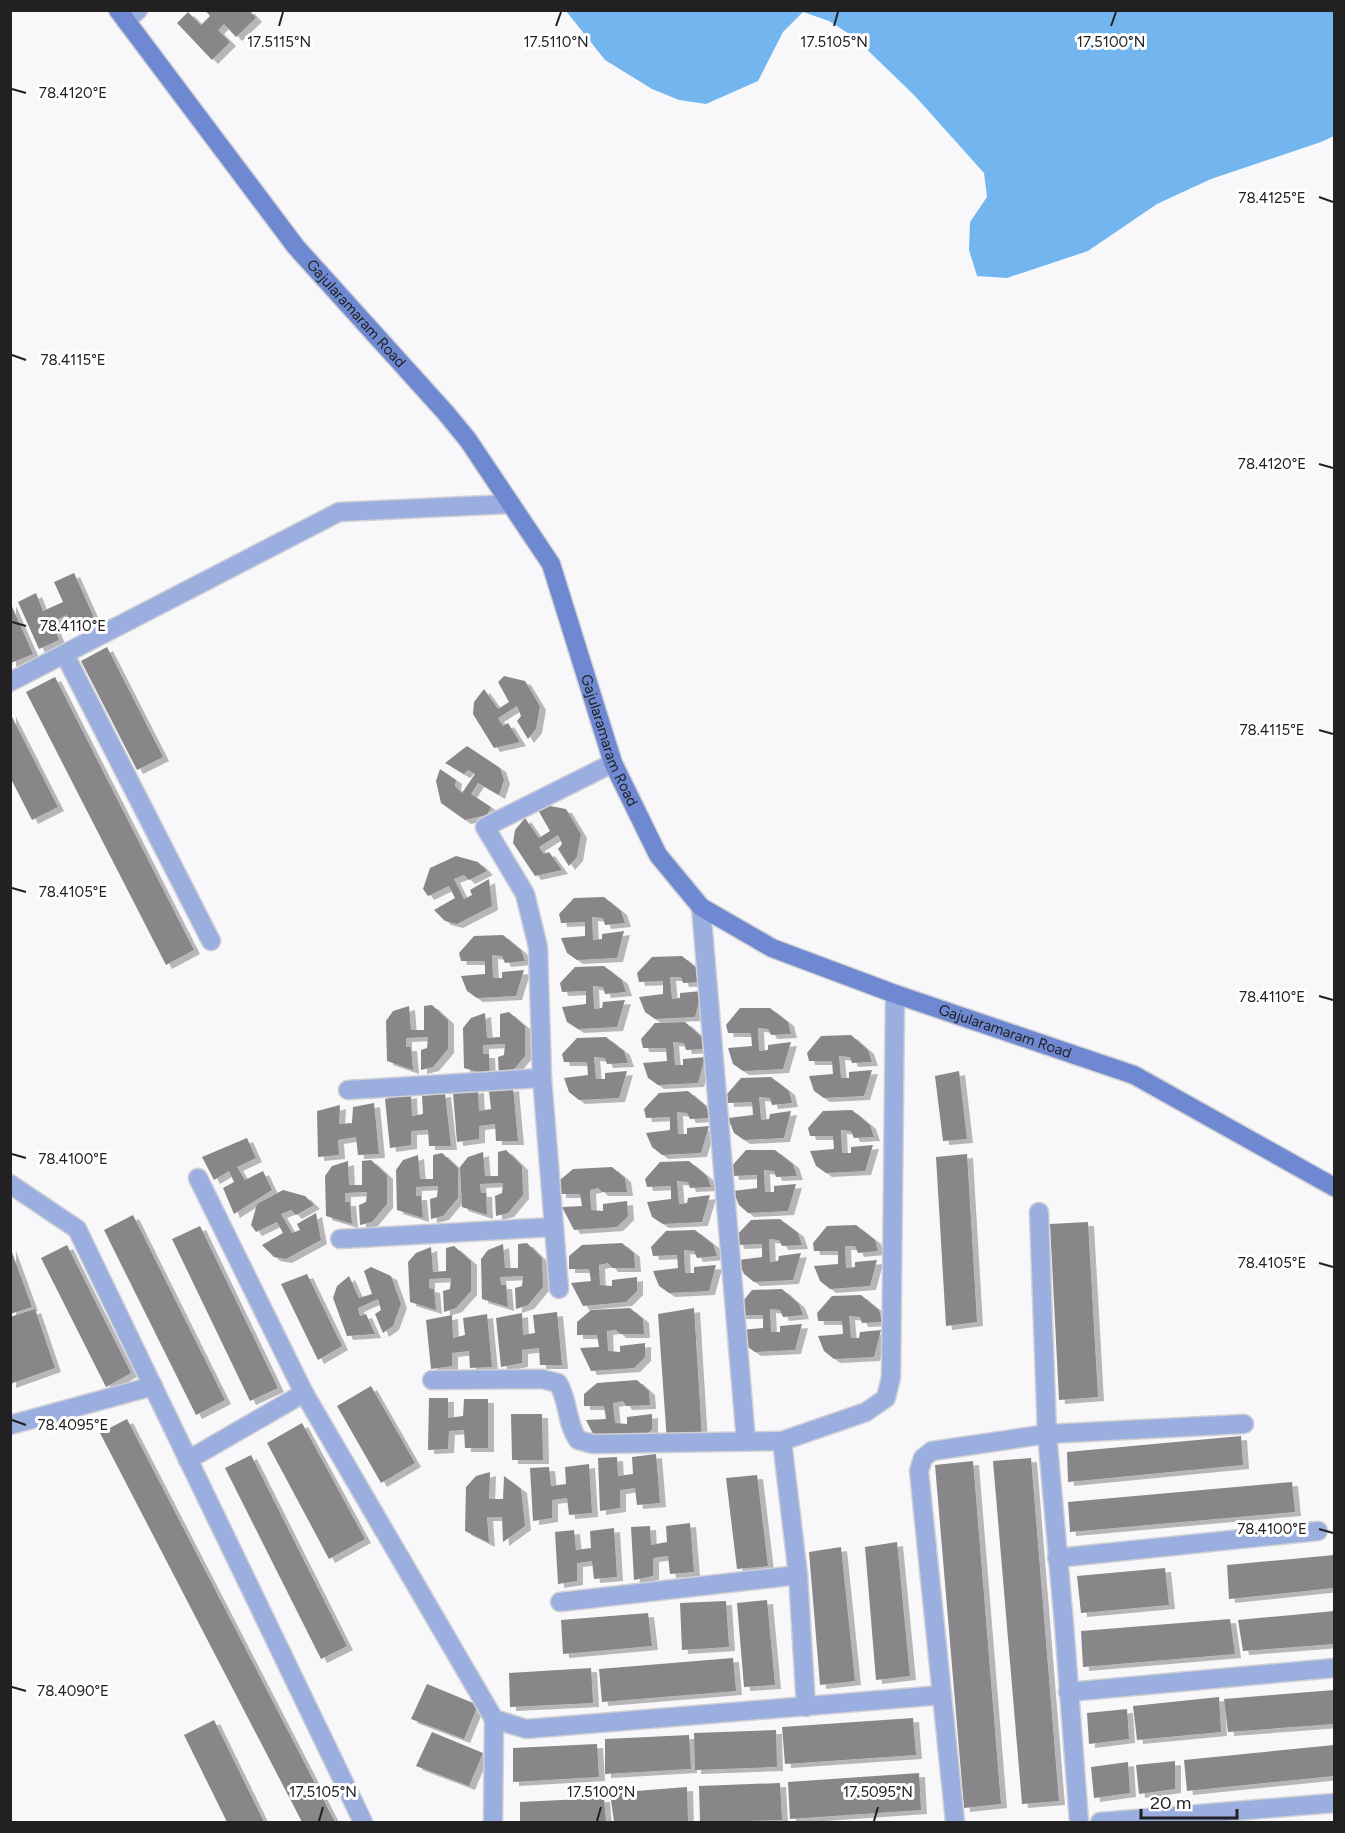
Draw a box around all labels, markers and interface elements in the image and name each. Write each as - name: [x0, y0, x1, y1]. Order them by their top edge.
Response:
- text: 17.5115°N: [247, 33, 311, 51]
- text: 17.5110°N: [523, 33, 589, 51]
- text: 17.5105°N: [800, 33, 868, 51]
- text: 17.5100°N: [1077, 33, 1145, 51]
- text: 78.4120°E: [39, 84, 107, 102]
- text: 78.4125°E: [1238, 189, 1306, 207]
- street label: Gajularamaram Road: [303, 256, 409, 371]
- text: 78.4115°E: [40, 351, 106, 369]
- text: 78.4120°E: [1238, 455, 1306, 473]
- text: 78.4110°E: [40, 617, 106, 635]
- street label: Gajularamaram Road: [577, 672, 642, 809]
- text: 78.4115°E: [1239, 721, 1305, 739]
- text: 78.4105°E: [39, 883, 107, 901]
- text: 78.4110°E: [1239, 988, 1305, 1006]
- street label: Gajularamaram Road: [936, 1000, 1074, 1062]
- text: 78.4100°E: [38, 1150, 108, 1168]
- text: 78.4105°E: [1238, 1254, 1306, 1272]
- text: 78.4095°E: [38, 1416, 108, 1434]
- text: 78.4100°E: [1237, 1520, 1307, 1538]
- text: 78.4090°E: [37, 1682, 109, 1700]
- scale bar: [1141, 1782, 1237, 1820]
- text: 17.5105°N: [289, 1783, 357, 1801]
- text: 17.5100°N: [567, 1783, 635, 1801]
- text: 17.5095°N: [843, 1783, 913, 1801]
- text: 20 m: [1150, 1792, 1191, 1814]

